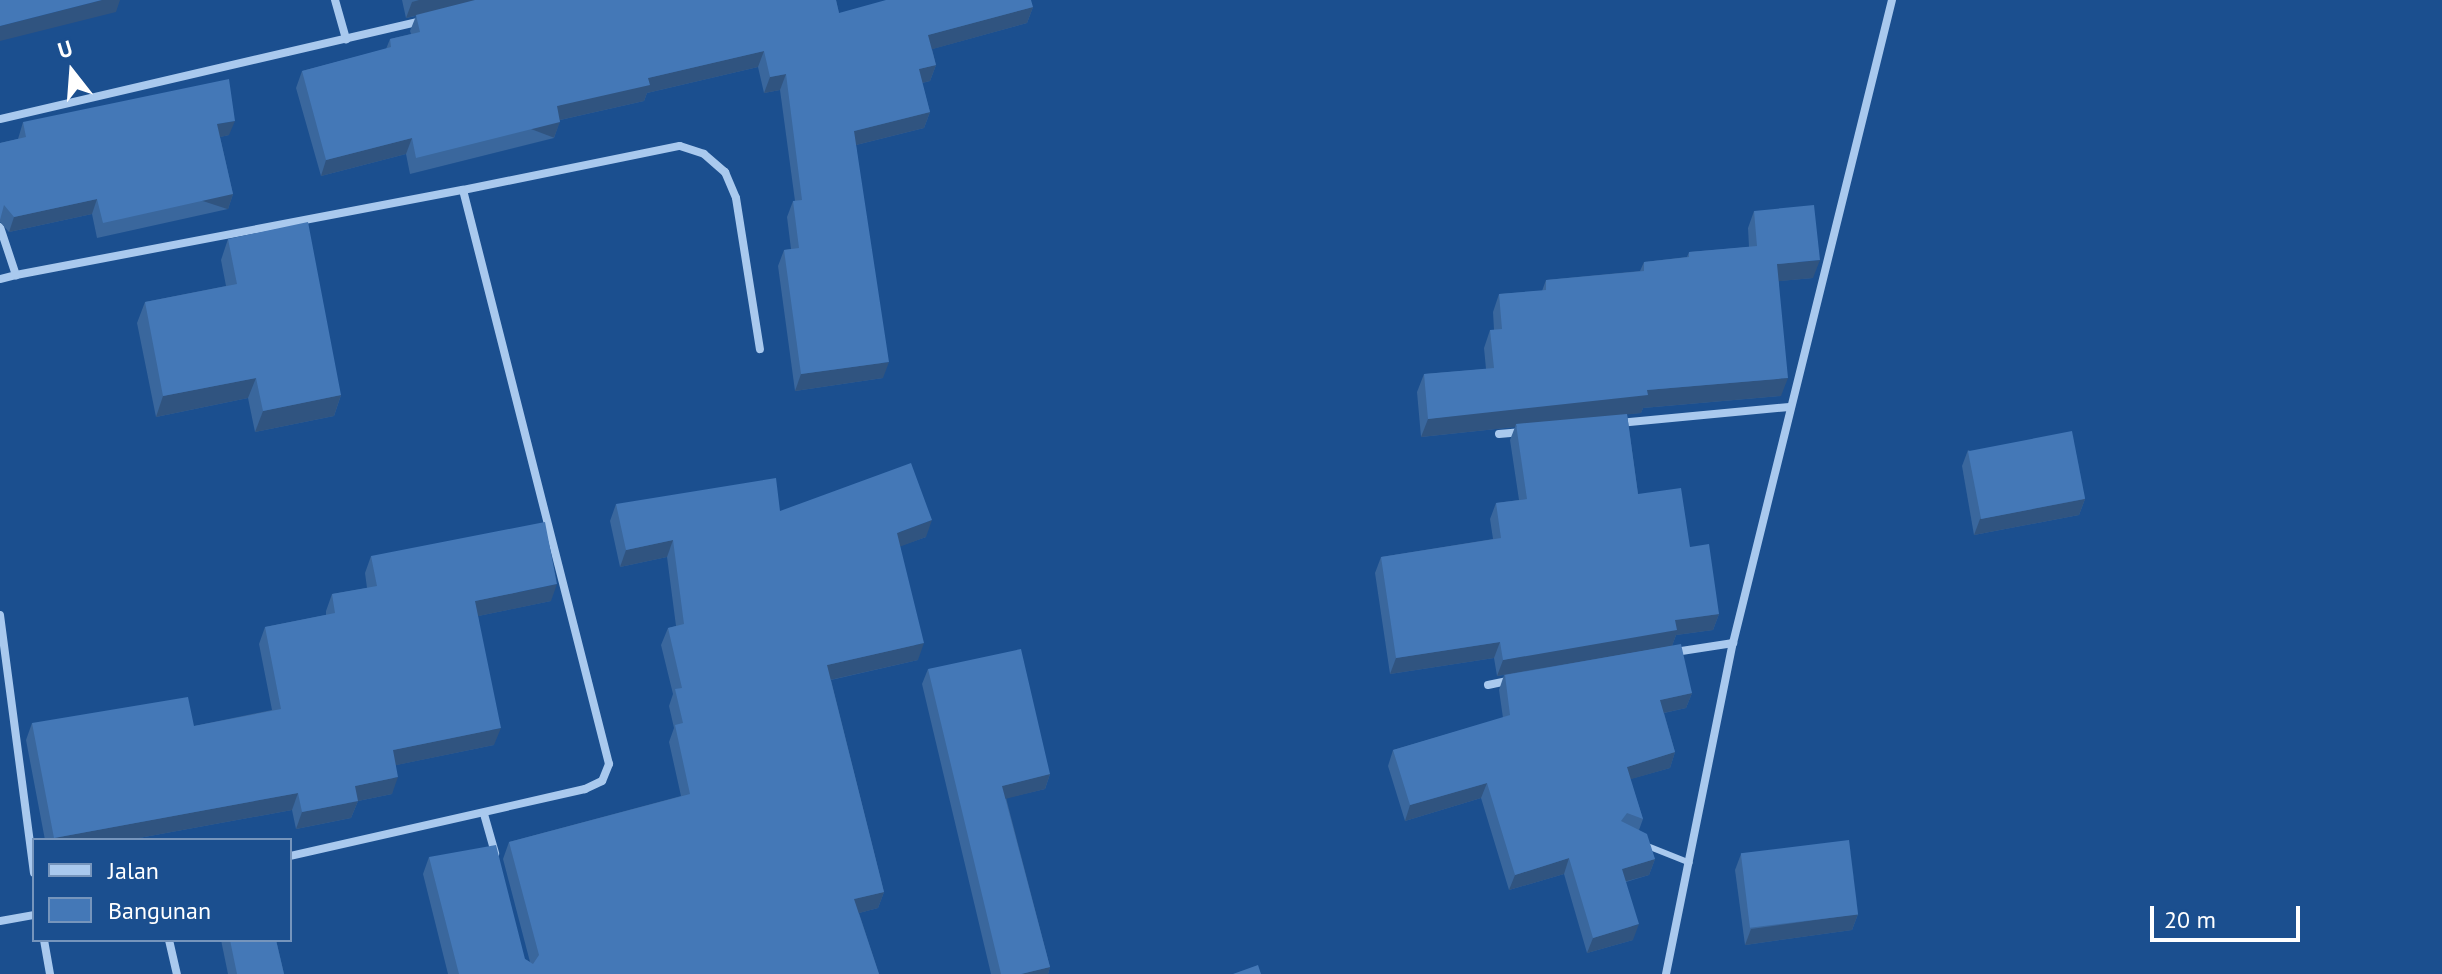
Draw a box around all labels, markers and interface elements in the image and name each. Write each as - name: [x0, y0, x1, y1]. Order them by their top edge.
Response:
- north arrow: [32, 32, 112, 112]
- text: U: [54, 34, 76, 64]
- legend: [32, 838, 292, 942]
- text: Jalan: [108, 855, 159, 886]
- scale bar: [2154, 890, 2304, 940]
- text: Bangunan: [108, 895, 211, 926]
- text: 20 m: [2164, 904, 2216, 935]

